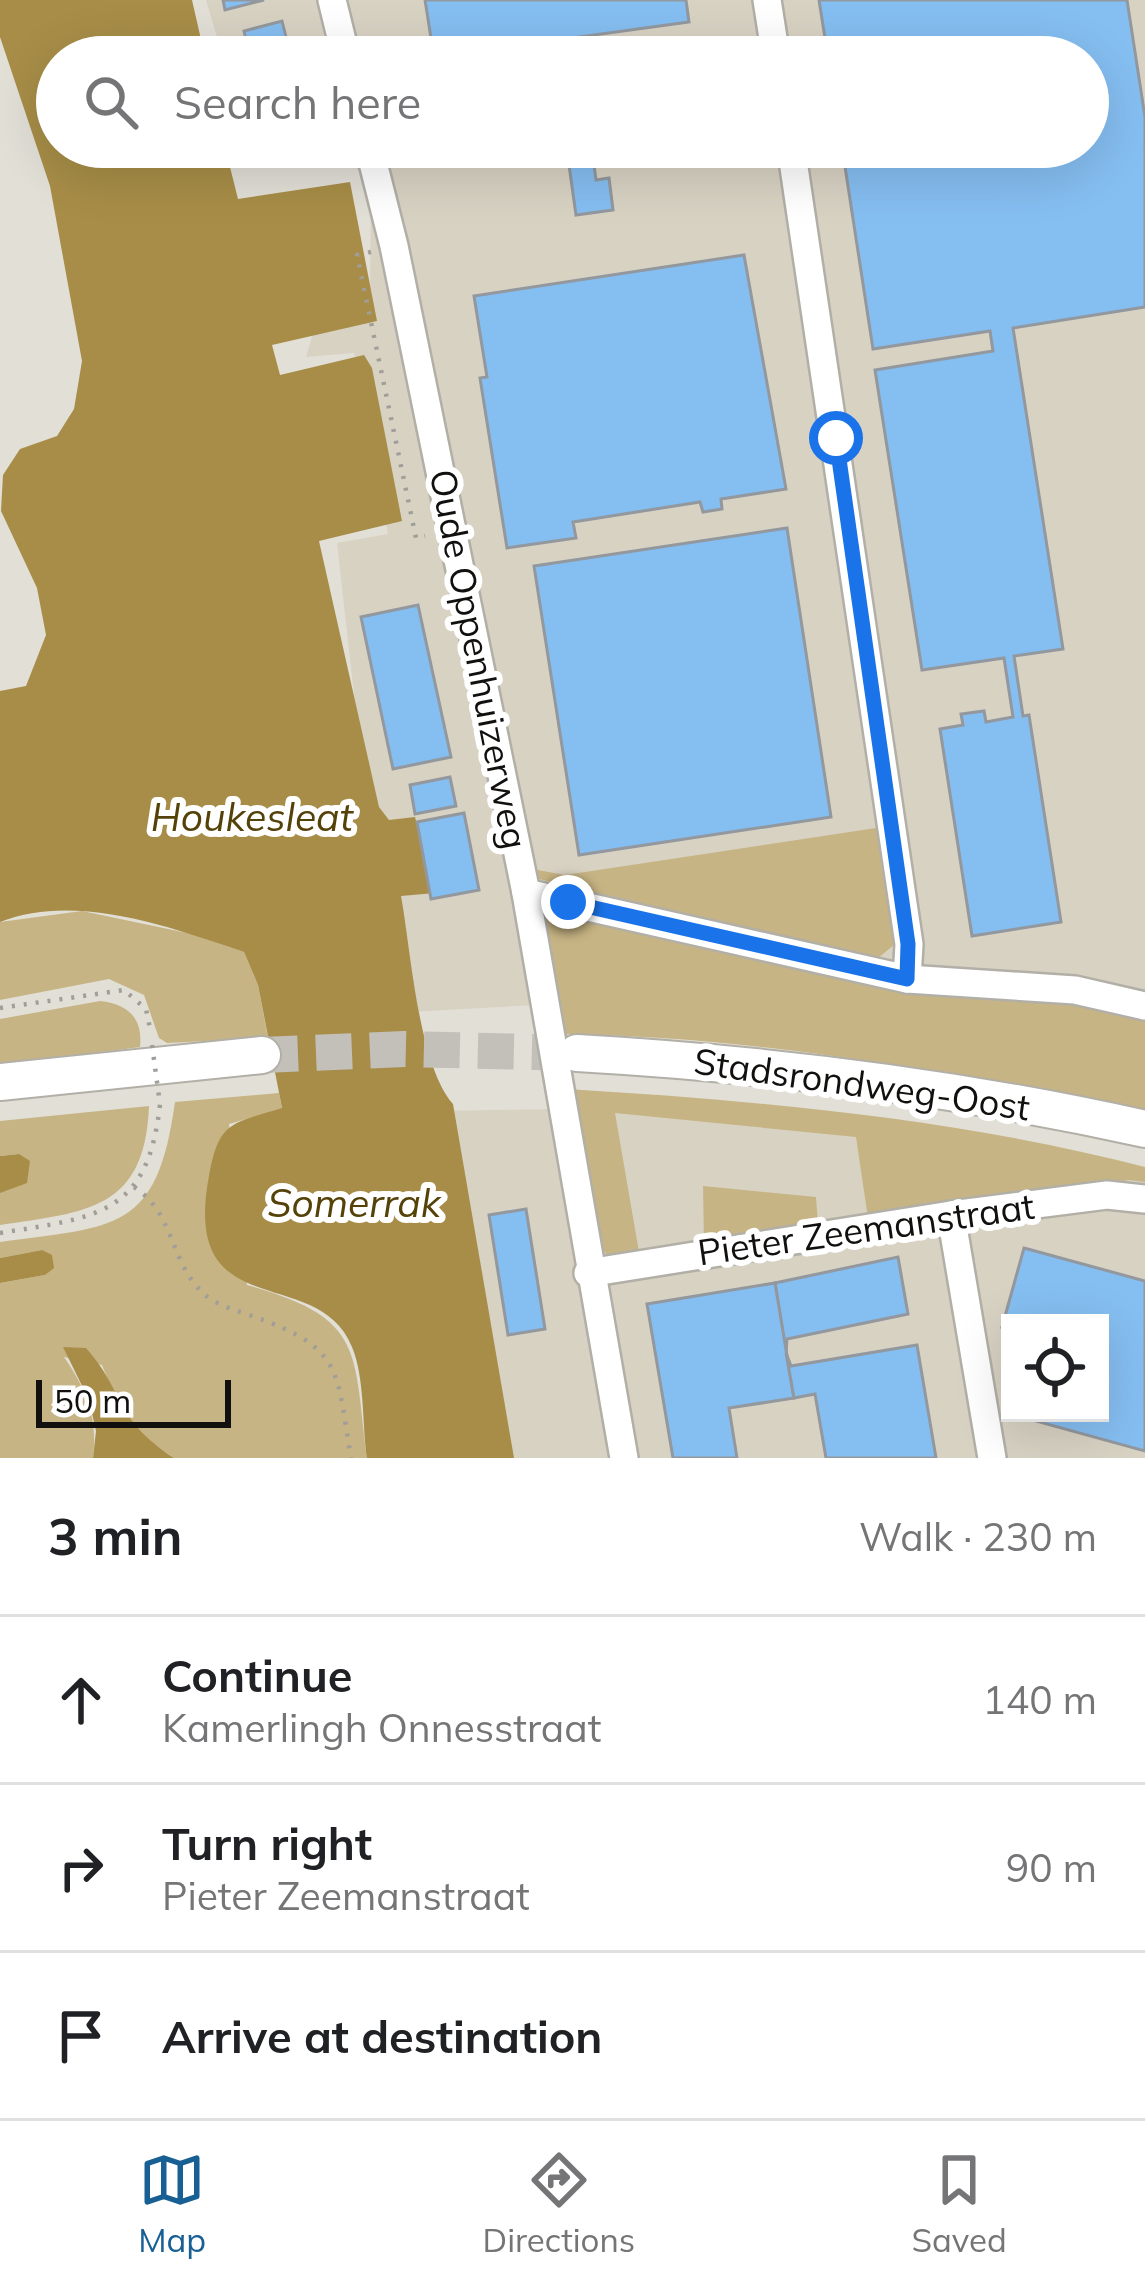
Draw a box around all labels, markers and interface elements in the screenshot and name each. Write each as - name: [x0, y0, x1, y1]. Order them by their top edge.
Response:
- search box: [36, 36, 1109, 168]
- icon: search: [78, 69, 144, 135]
- text: Search here: [174, 74, 421, 130]
- route start: [809, 411, 863, 465]
- street label: Oude Oppenhuizerweg: [421, 465, 538, 852]
- water label: Houkesleat: [151, 792, 355, 841]
- route end: [541, 875, 595, 929]
- street label: Stadsrondweg-Oost: [691, 1038, 1033, 1129]
- water label: Somerrak: [267, 1178, 442, 1227]
- street label: Pieter Zeemanstraat: [695, 1183, 1037, 1274]
- map controls: [1001, 1314, 1109, 1422]
- button: locate: [1001, 1314, 1109, 1422]
- scale bar: [36, 1374, 231, 1427]
- text: 50 m: [54, 1380, 131, 1421]
- text: 3 min: [48, 1504, 183, 1568]
- text: Walk · 230 m: [859, 1512, 1097, 1561]
- text: Continue: [162, 1647, 352, 1703]
- icon: ahead: [48, 1667, 114, 1733]
- text: 140 m: [982, 1675, 1097, 1724]
- text: Kamerlingh Onnesstraat: [162, 1703, 601, 1752]
- text: Turn right: [162, 1815, 372, 1871]
- icon: right: [48, 1835, 114, 1901]
- text: 90 m: [1006, 1843, 1097, 1892]
- text: Pieter Zeemanstraat: [162, 1871, 530, 1920]
- icon: arrive: [48, 2003, 114, 2069]
- text: Arrive at destination: [162, 2008, 602, 2064]
- tab: Map: [138, 2147, 206, 2260]
- tab: Directions: [483, 2147, 635, 2260]
- tab: Saved: [912, 2147, 1007, 2260]

